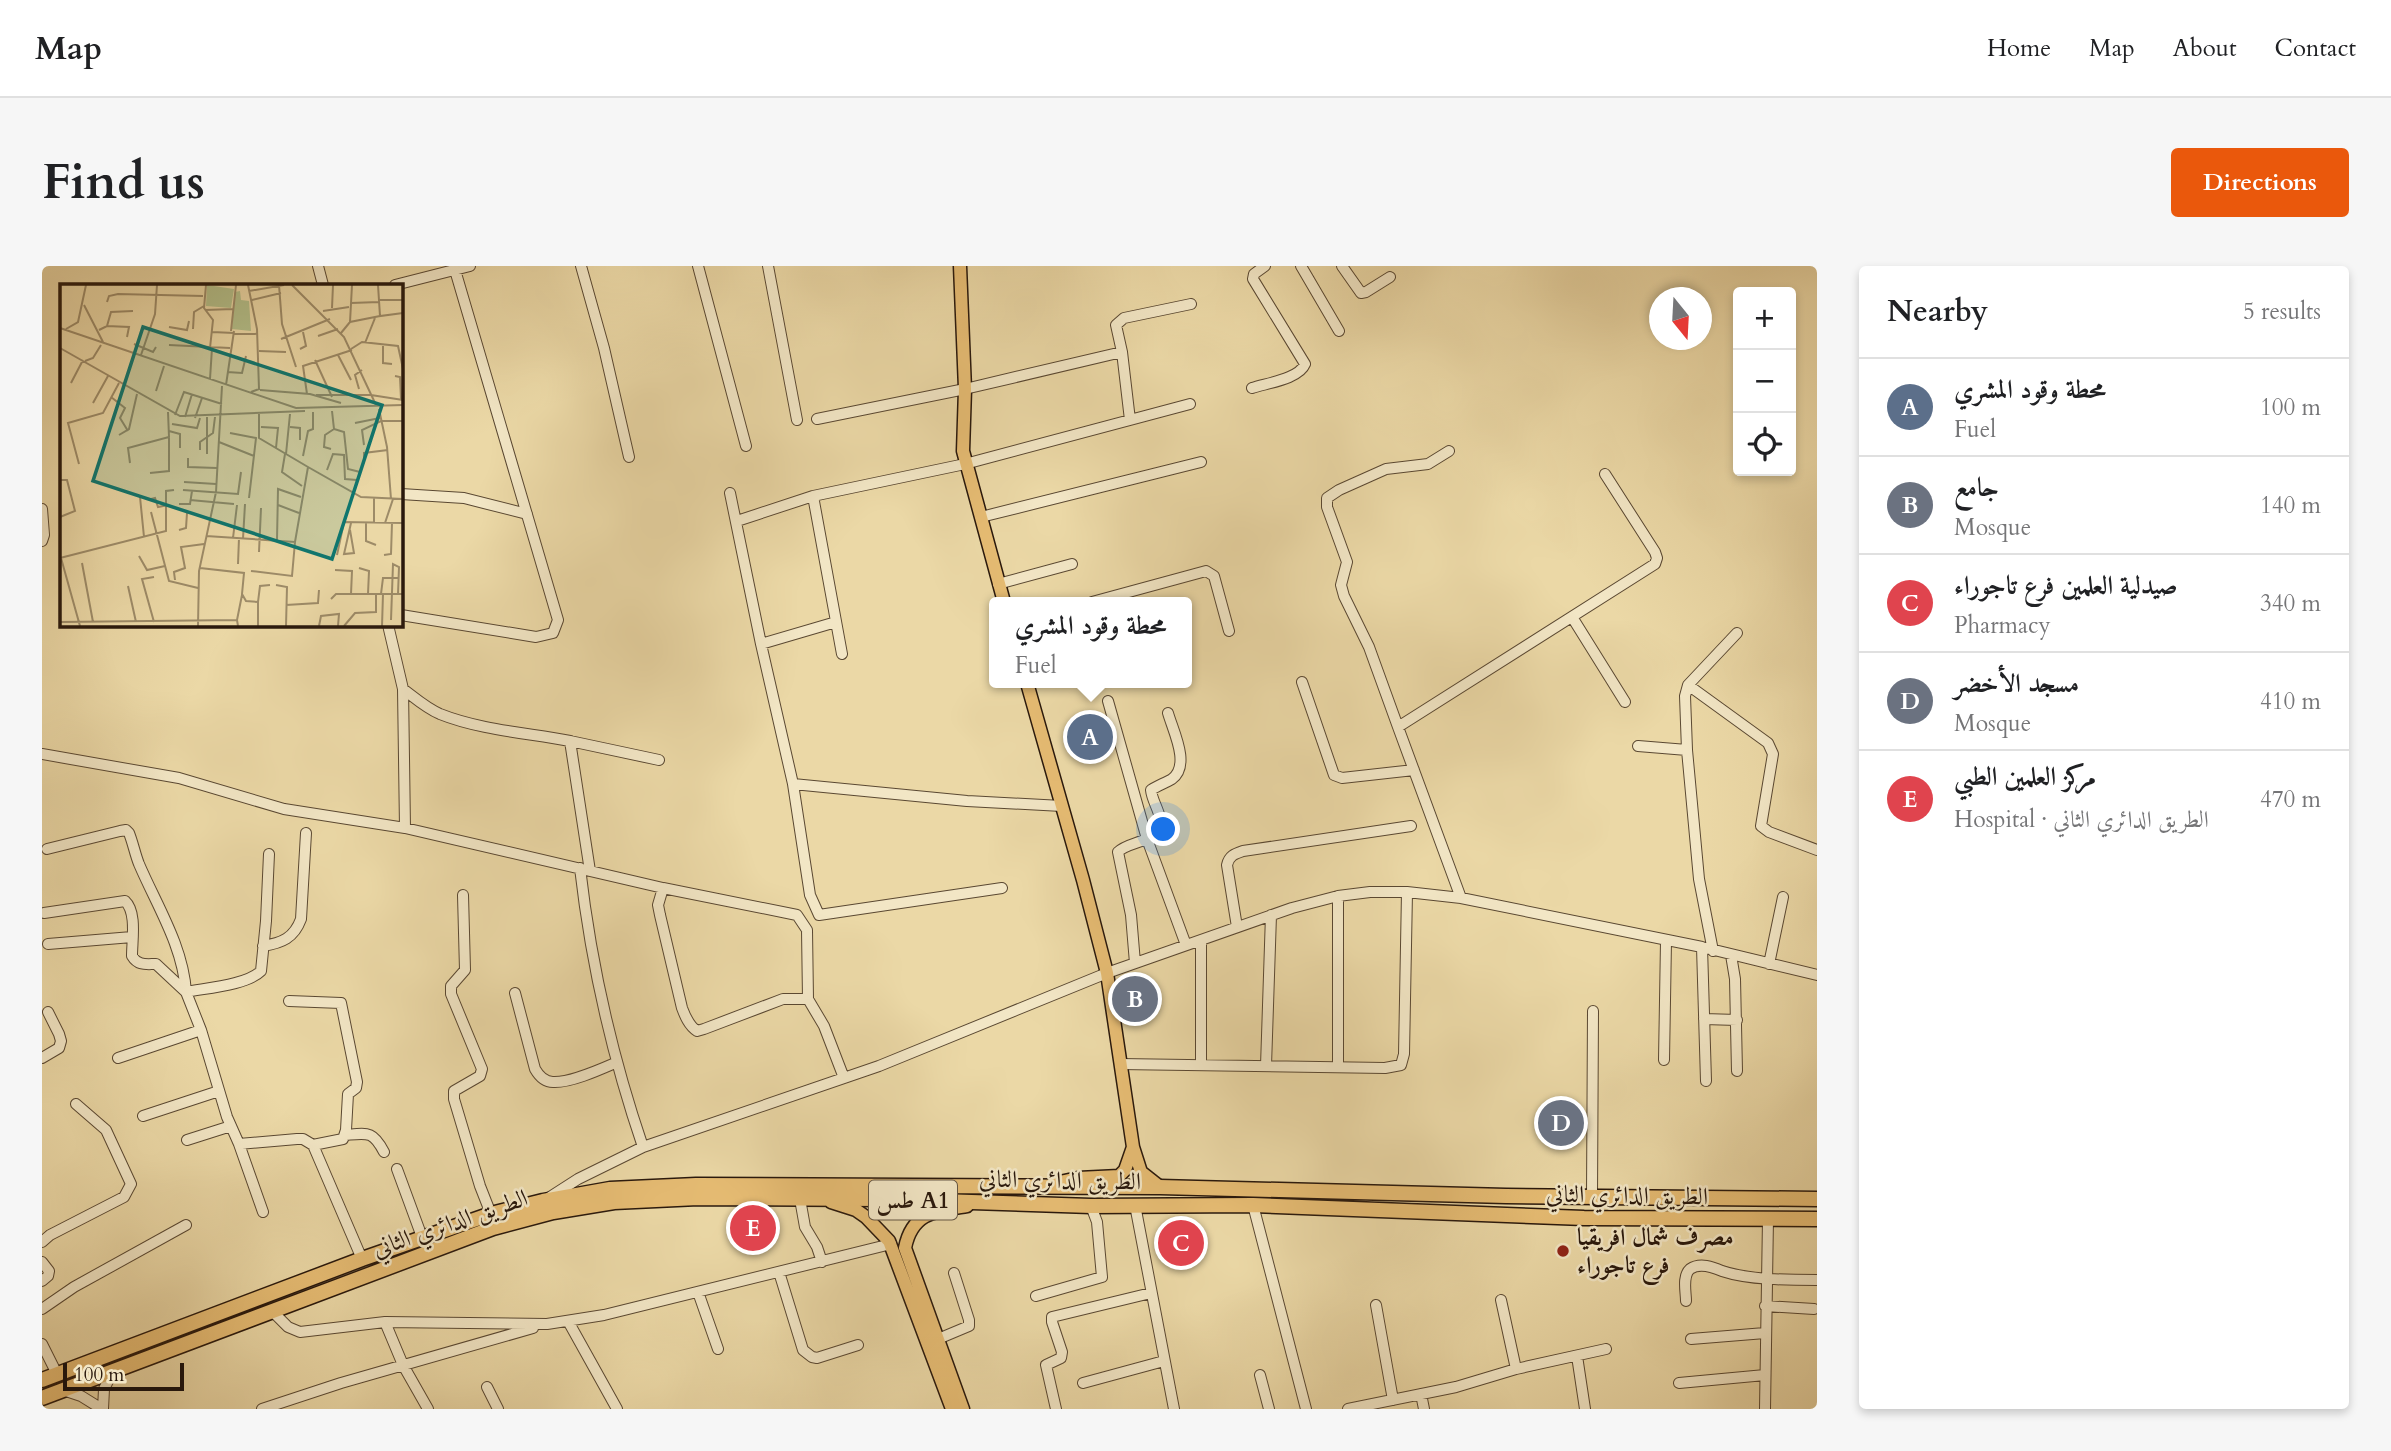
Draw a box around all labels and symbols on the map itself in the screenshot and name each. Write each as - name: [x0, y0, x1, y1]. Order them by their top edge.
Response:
- inset map: [60, 284, 402, 626]
- north arrow: [1649, 287, 1712, 350]
- pin: A: [1067, 711, 1113, 763]
- your location: [1146, 812, 1180, 846]
- pin: B: [1112, 973, 1158, 1025]
- pin: D: [1538, 1097, 1584, 1149]
- street label: الطريق الدائري الثاني: [979, 1163, 1141, 1200]
- street label: الطريق الدائري الثاني: [1546, 1178, 1708, 1215]
- road number: طس A1: [869, 1180, 957, 1219]
- street label: الطريق الدائري الثاني: [368, 1181, 533, 1267]
- pin: E: [730, 1202, 776, 1254]
- pin: C: [1158, 1217, 1204, 1269]
- place label: مصرف شمال افريقيا فرع تاجوراء: [1577, 1221, 1733, 1285]
- marker: مصرف شمال افريقيا فرع تاجوراء: [1555, 1243, 1571, 1259]
- scale bar: [63, 1360, 184, 1392]

